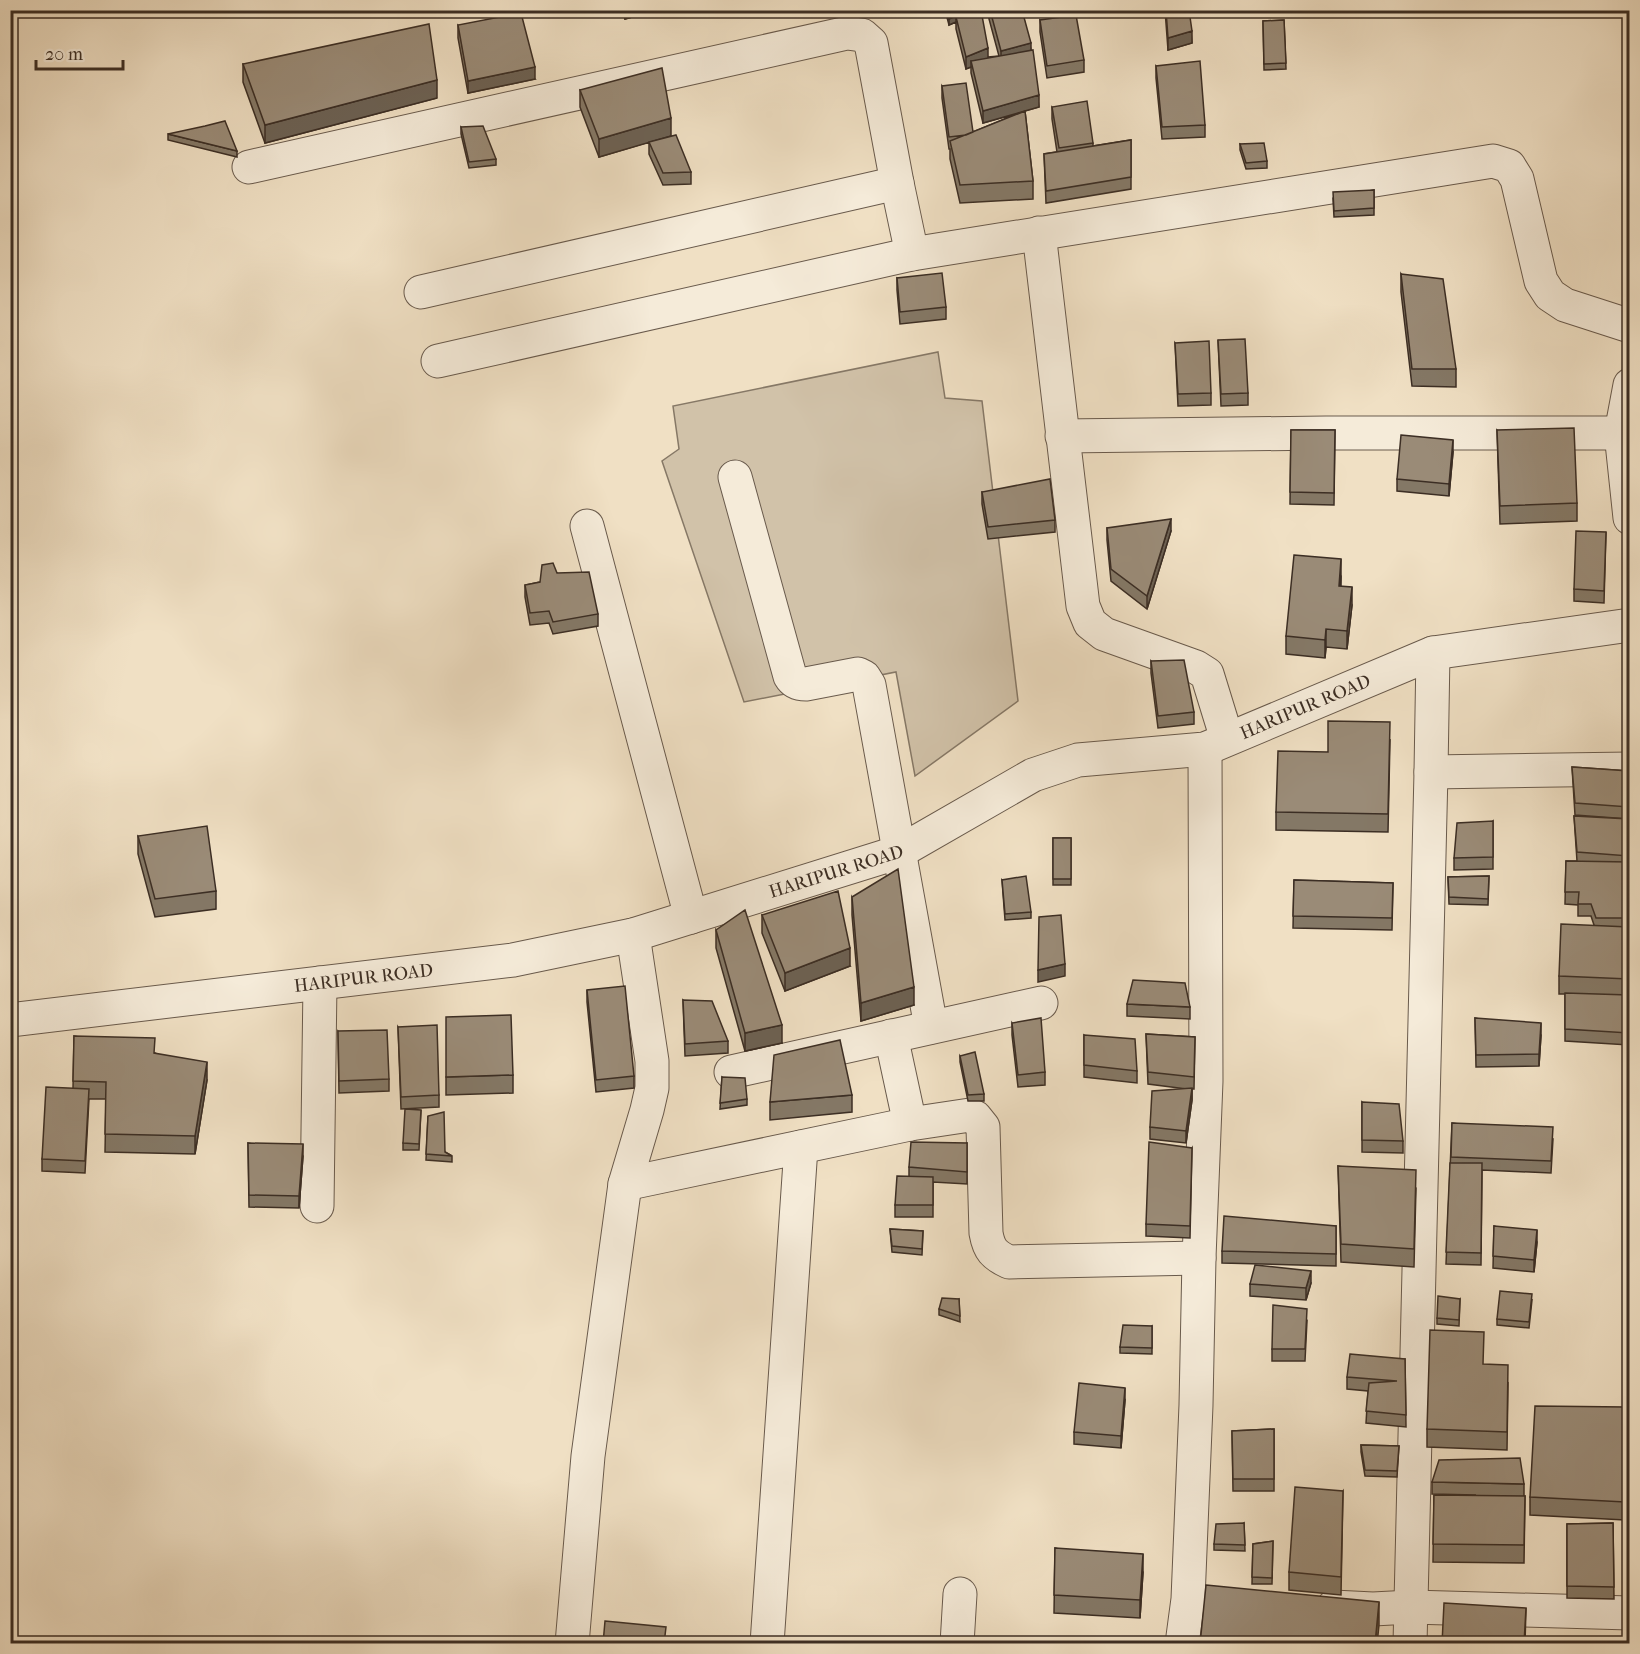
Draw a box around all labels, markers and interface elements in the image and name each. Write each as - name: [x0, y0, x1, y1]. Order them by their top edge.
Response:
- scale bar: [36, 33, 123, 71]
- text: 20 m: [45, 44, 83, 65]
- street label: HARIPUR ROAD: [1237, 670, 1374, 744]
- street label: HARIPUR ROAD: [766, 841, 906, 902]
- street label: HARIPUR ROAD: [293, 959, 434, 997]

